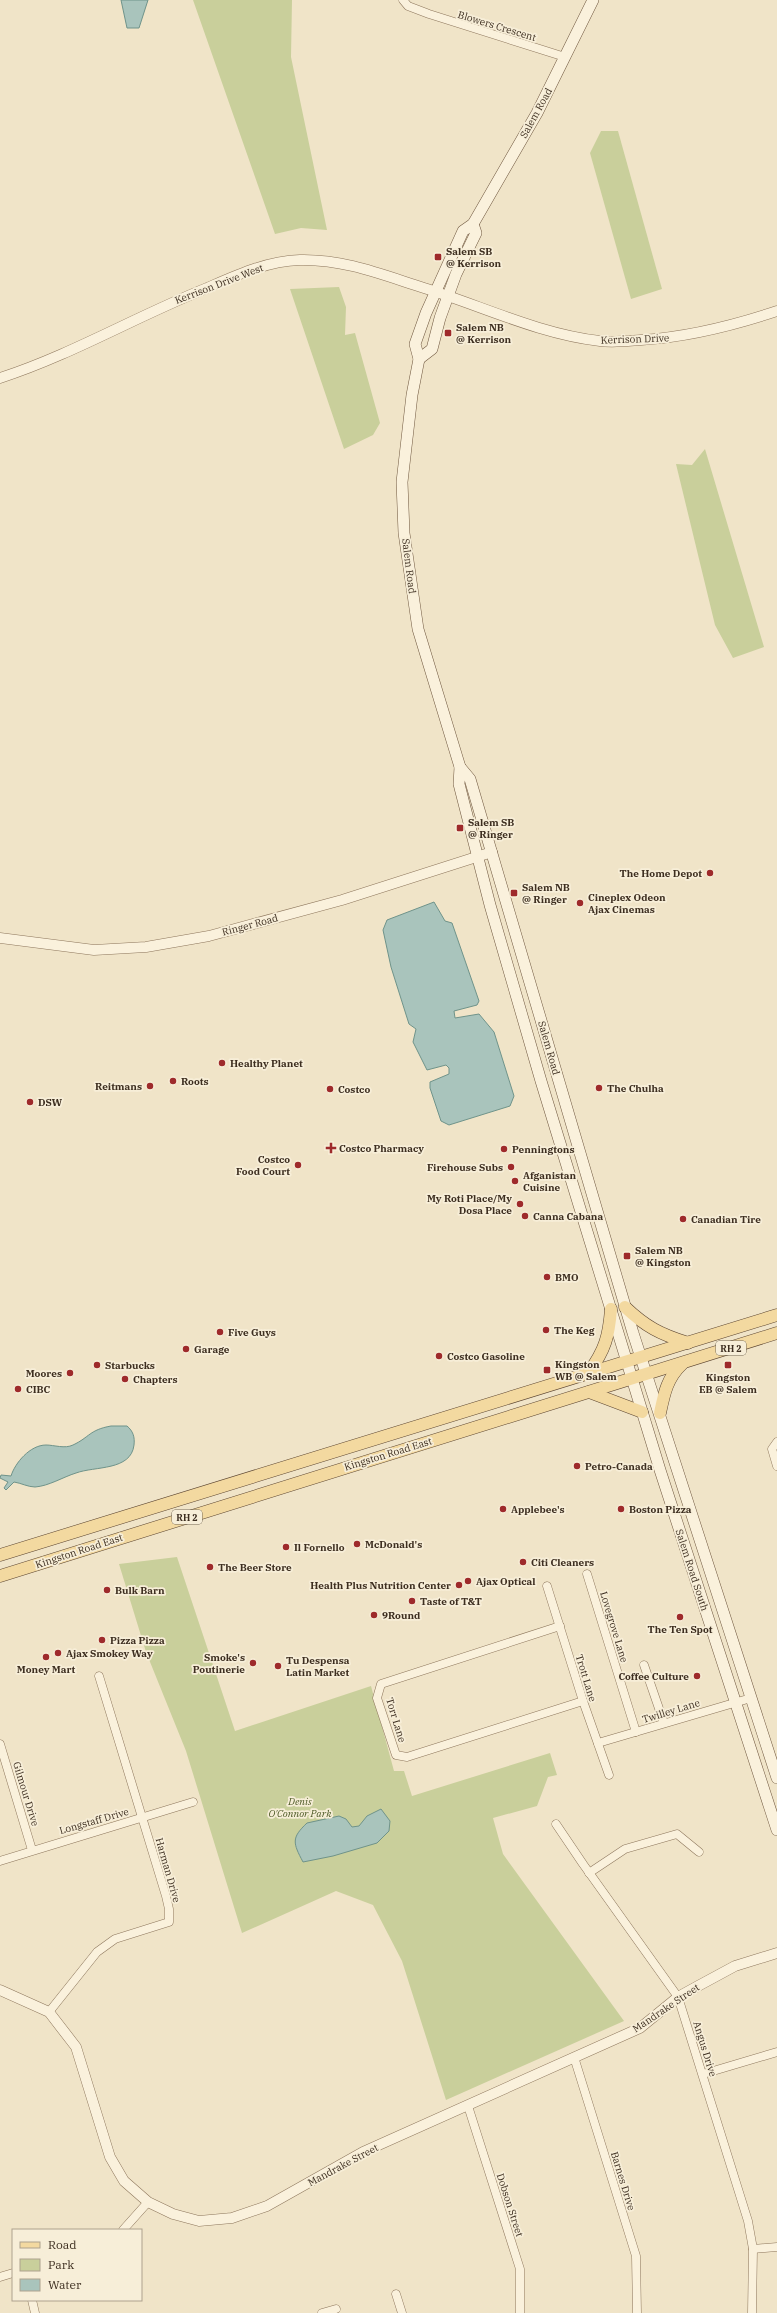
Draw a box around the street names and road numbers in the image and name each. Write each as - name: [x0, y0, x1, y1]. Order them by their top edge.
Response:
- street label: Blowers Crescent: [456, 8, 538, 44]
- street label: Salem Road: [517, 86, 555, 140]
- street label: Kerrison Drive West: [173, 261, 266, 307]
- street label: Kerrison Drive: [600, 331, 670, 347]
- street label: Salem Road: [399, 538, 419, 594]
- street label: Ringer Road: [220, 911, 280, 939]
- street label: Salem Road: [535, 1020, 563, 1076]
- road number: RH 2: [716, 1341, 746, 1355]
- street label: Kingston Road East: [343, 1434, 434, 1474]
- road number: RH 2: [172, 1510, 202, 1524]
- street label: Salem Road South: [673, 1527, 711, 1613]
- street label: Kingston Road East: [34, 1531, 125, 1571]
- street label: Lovegrove Lane: [597, 1590, 631, 1664]
- street label: Trott Lane: [573, 1653, 599, 1703]
- street label: Torr Lane: [383, 1696, 409, 1744]
- street label: Twilley Lane: [641, 1696, 701, 1726]
- street label: Gilmour Drive: [10, 1760, 42, 1828]
- street label: Longstaff Drive: [58, 1805, 130, 1837]
- street label: Harman Drive: [153, 1836, 183, 1904]
- street label: Mandrake Street: [630, 1981, 702, 2035]
- street label: Angus Drive: [690, 2020, 720, 2078]
- street label: Mandrake Street: [306, 2141, 381, 2189]
- street label: Barnes Drive: [608, 2150, 638, 2212]
- street label: Dobson Street: [494, 2172, 527, 2239]

